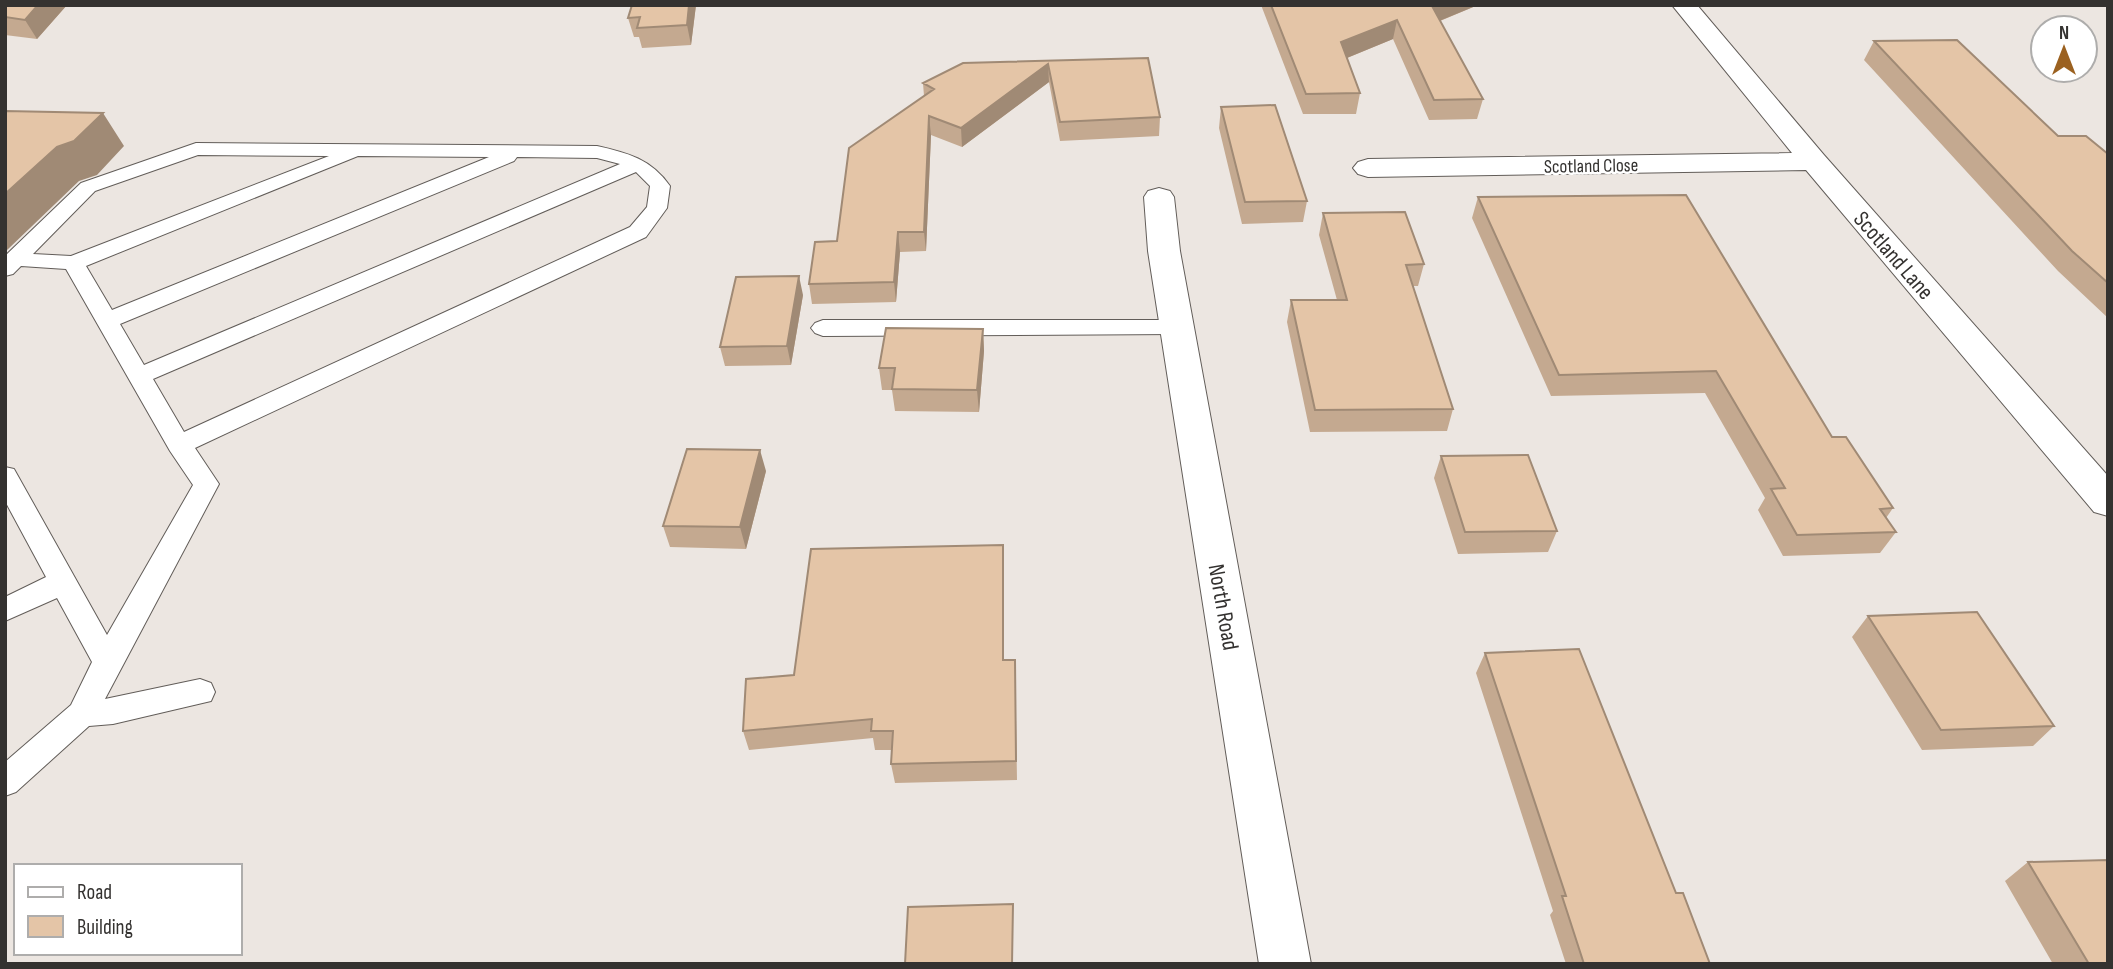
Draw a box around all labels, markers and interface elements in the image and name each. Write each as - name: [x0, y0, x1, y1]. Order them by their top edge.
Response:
- north arrow: [2029, 14, 2099, 84]
- text: N: [2059, 22, 2069, 45]
- street label: Scotland Close: [1544, 154, 1638, 179]
- street label: Scotland Lane: [1847, 206, 1939, 306]
- street label: North Road: [1202, 562, 1244, 652]
- legend: [14, 864, 242, 955]
- text: Road: [77, 880, 112, 905]
- text: Building: [77, 915, 133, 940]

